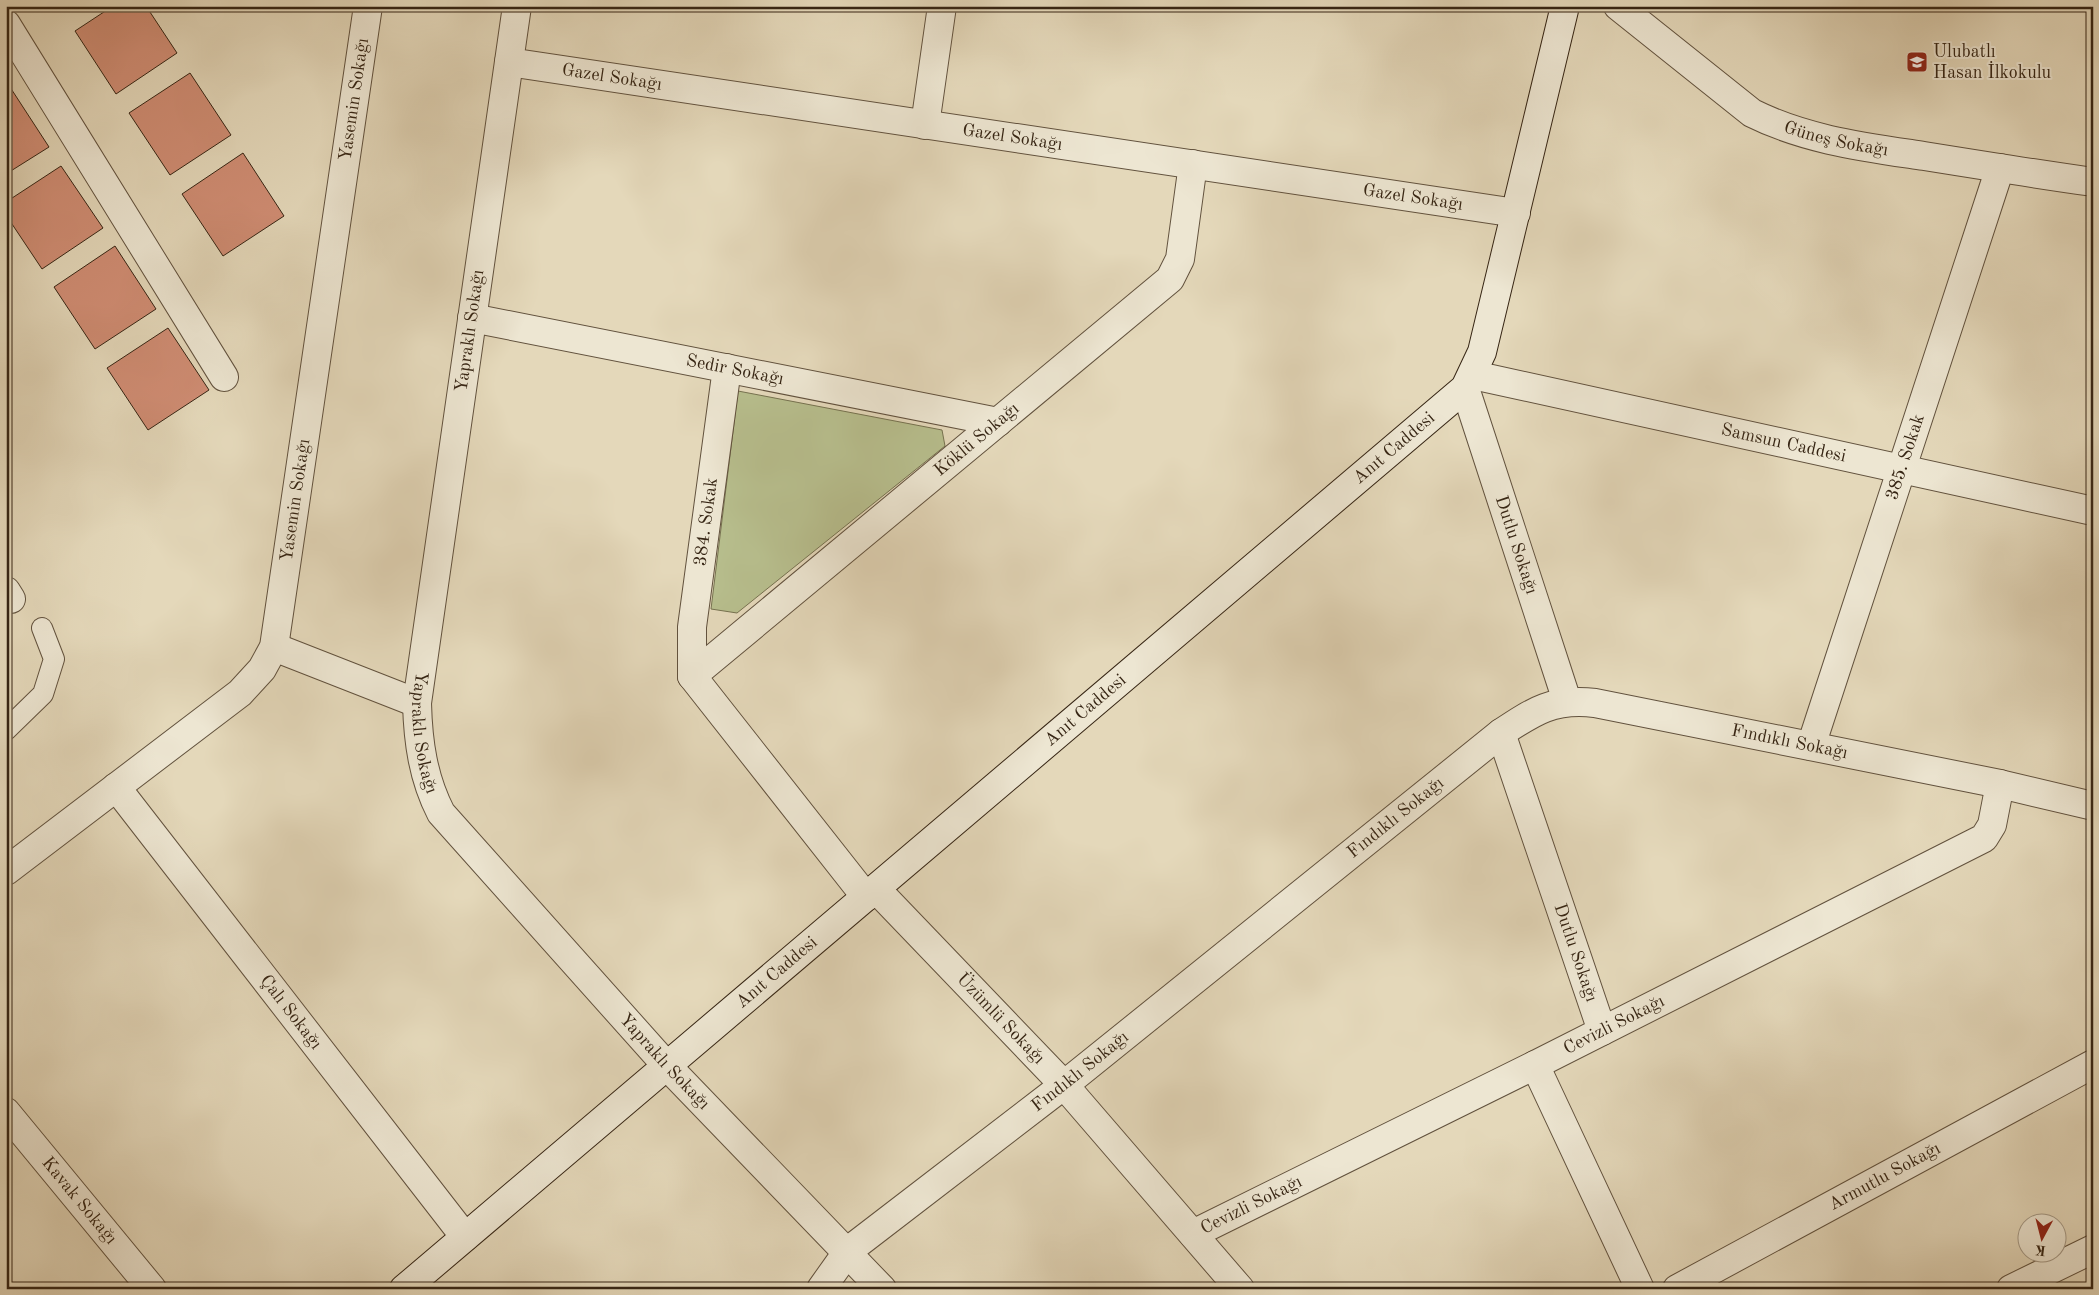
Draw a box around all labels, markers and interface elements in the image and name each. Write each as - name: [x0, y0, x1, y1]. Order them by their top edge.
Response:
- street label: Yasemin Sokağı: [336, 37, 372, 162]
- place label: Ulubatlı Hasan İlkokulu: [1933, 43, 2052, 82]
- school or university icon: Ulubatlı Hasan İlkokulu: [1905, 50, 1929, 74]
- street label: Gazel Sokağı: [561, 61, 663, 94]
- street label: Güneş Sokağı: [1782, 118, 1890, 160]
- street label: Gazel Sokağı: [961, 121, 1064, 154]
- street label: Gazel Sokağı: [1362, 181, 1464, 214]
- street label: Yapraklı Sokağı: [452, 268, 488, 393]
- street label: Sedir Sokağı: [685, 352, 785, 388]
- street label: Köklü Sokağı: [931, 399, 1023, 480]
- street label: Anıt Caddesi: [1350, 409, 1438, 488]
- street label: 385. Sokak: [1883, 412, 1928, 502]
- street label: Samsun Caddesi: [1719, 421, 1848, 466]
- street label: Yasemin Sokağı: [278, 437, 313, 563]
- street label: 384. Sokak: [691, 477, 721, 567]
- street label: Dutlu Sokağı: [1492, 493, 1541, 597]
- street label: Yapraklı Sokağı: [408, 670, 441, 796]
- street label: Anıt Caddesi: [1041, 671, 1130, 750]
- street label: Fındıklı Sokağı: [1730, 721, 1849, 762]
- street label: Fındıklı Sokağı: [1344, 774, 1448, 862]
- street label: Dutlu Sokağı: [1550, 901, 1600, 1004]
- street label: Anıt Caddesi: [733, 933, 821, 1012]
- street label: Üzümlü Sokağı: [953, 967, 1048, 1068]
- street label: Çalı Sokağı: [256, 972, 325, 1053]
- street label: Cevizli Sokağı: [1561, 992, 1667, 1058]
- street label: Yapraklı Sokağı: [616, 1010, 713, 1113]
- street label: Fındıklı Sokağı: [1028, 1028, 1132, 1115]
- street label: Armutlu Sokağı: [1826, 1139, 1943, 1214]
- street label: Kavak Sokağı: [38, 1154, 120, 1248]
- street label: Cevizli Sokağı: [1198, 1173, 1305, 1238]
- north arrow: [2016, 1212, 2066, 1262]
- text: K: [2034, 1242, 2047, 1258]

